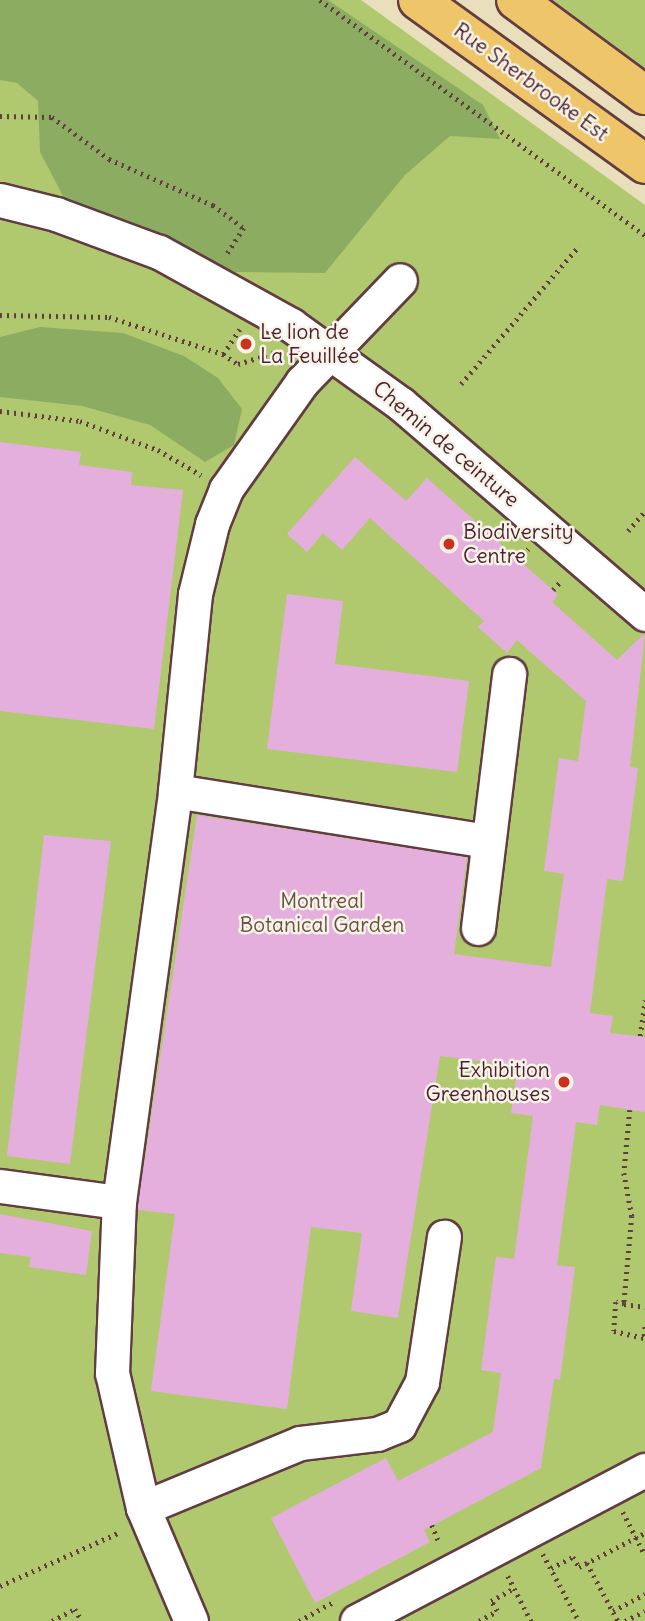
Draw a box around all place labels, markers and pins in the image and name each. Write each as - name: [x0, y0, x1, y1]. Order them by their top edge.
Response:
- place label: Le lion de La Feuillée: [260, 319, 359, 369]
- marker: Le lion de La Feuillée: [238, 336, 254, 352]
- place label: Biodiversity Centre: [463, 519, 574, 569]
- marker: Biodiversity Centre: [441, 536, 457, 552]
- place label: Exhibition Greenhouses: [425, 1057, 550, 1107]
- marker: Exhibition Greenhouses: [556, 1074, 572, 1090]

